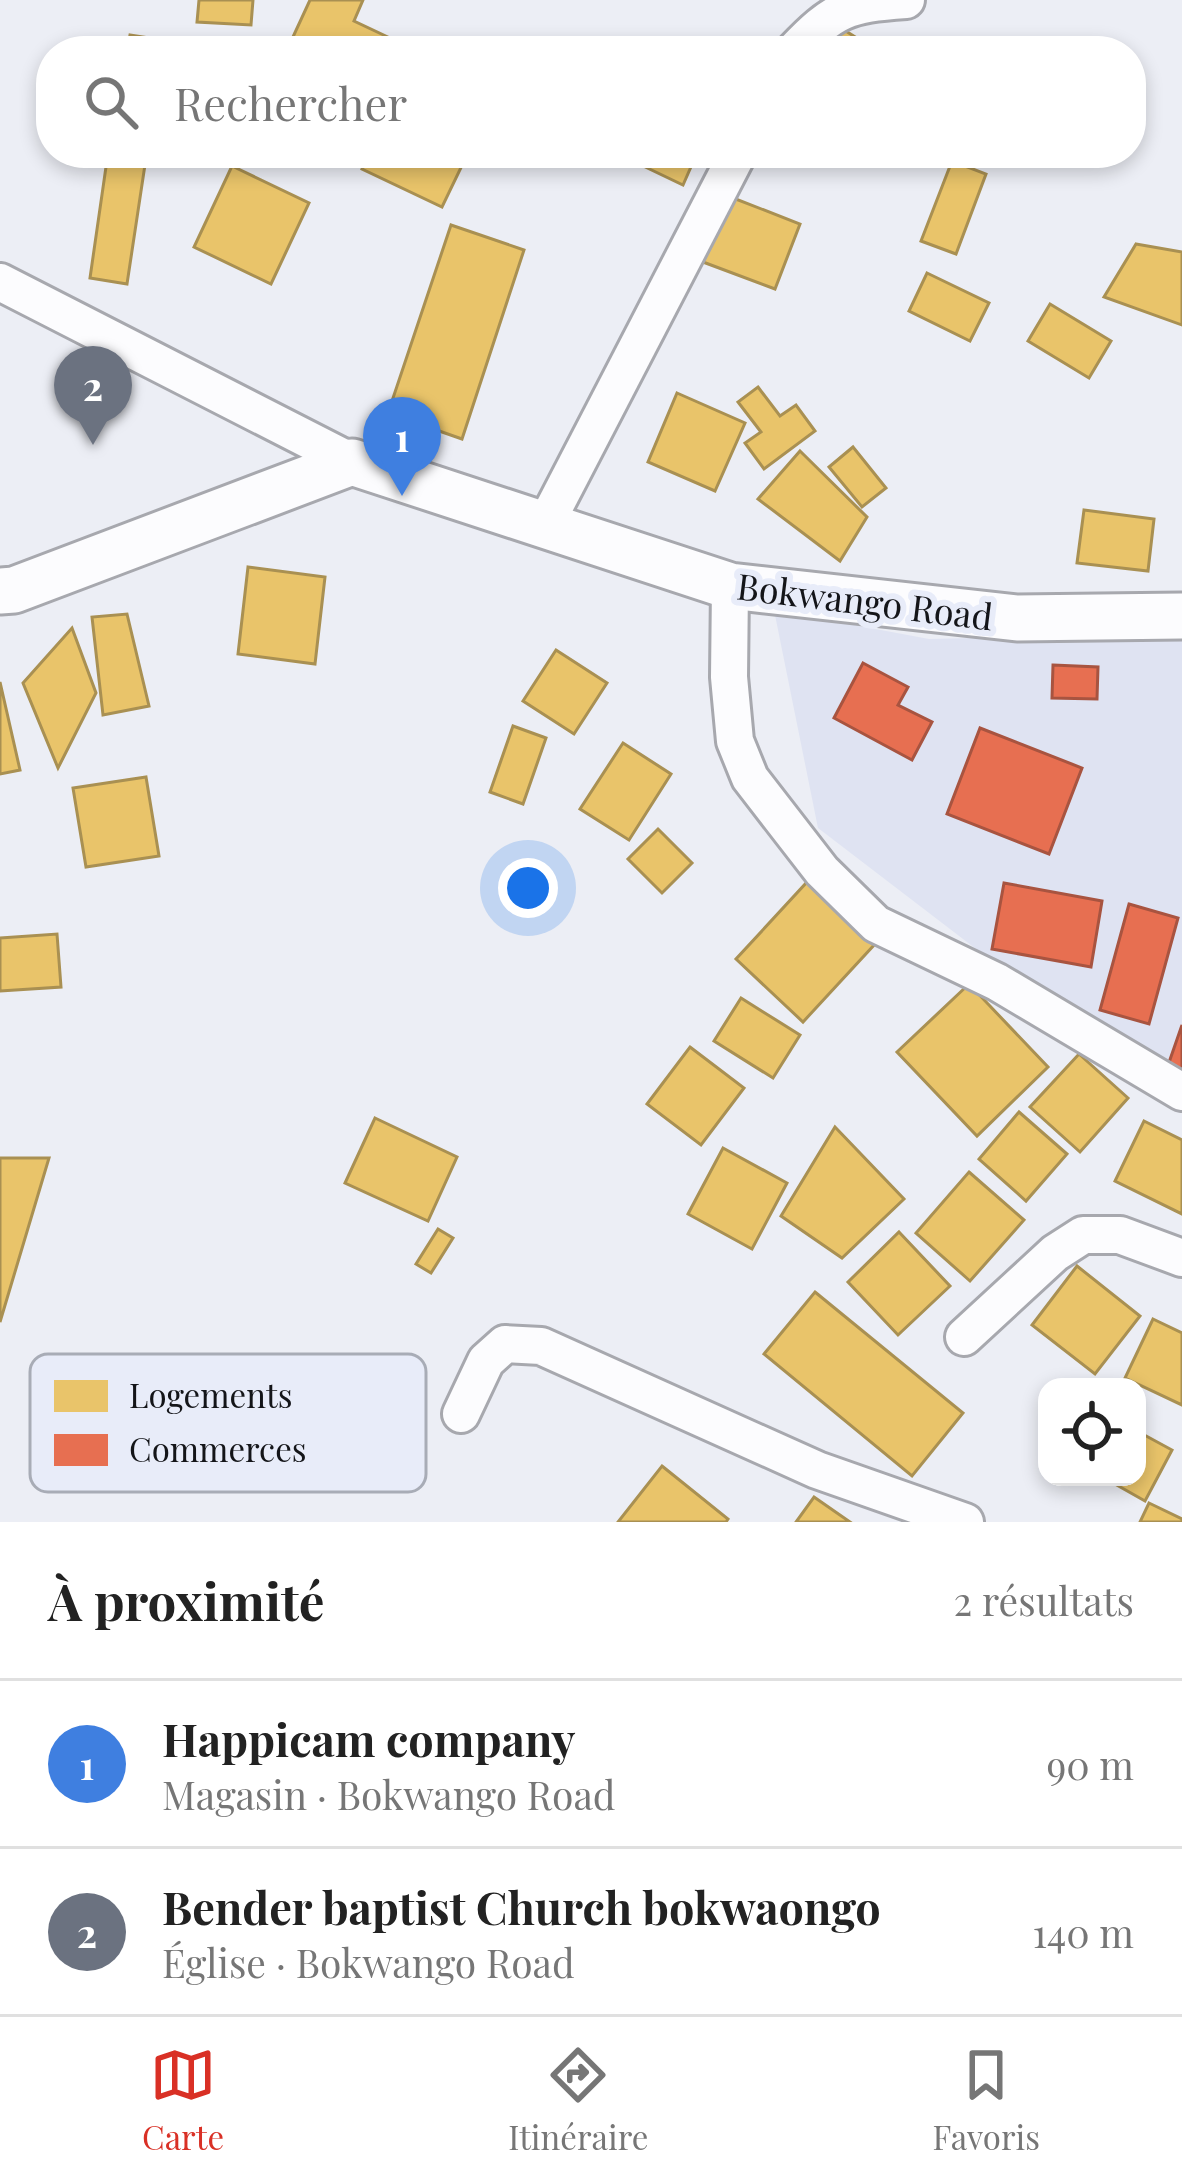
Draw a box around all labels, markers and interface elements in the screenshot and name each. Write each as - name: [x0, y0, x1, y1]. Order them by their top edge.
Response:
- search box: [36, 36, 1146, 168]
- icon: search: [78, 69, 144, 135]
- text: Rechercher: [174, 72, 407, 132]
- pin: 2: [54, 346, 132, 445]
- pin: 1: [363, 397, 441, 496]
- street label: Bokwango Road: [734, 560, 996, 640]
- your location: [498, 858, 558, 918]
- legend: [30, 1354, 426, 1492]
- text: Logements: [129, 1372, 292, 1416]
- map controls: [1038, 1378, 1146, 1486]
- button: locate: [1038, 1378, 1146, 1486]
- text: Commerces: [129, 1426, 307, 1470]
- text: À proximité: [48, 1566, 325, 1634]
- text: 2 résultats: [954, 1574, 1134, 1626]
- text: Happicam company: [162, 1708, 575, 1768]
- text: 1: [80, 1738, 94, 1790]
- text: 90 m: [1046, 1738, 1134, 1790]
- text: Magasin · Bokwango Road: [162, 1768, 616, 1820]
- text: Bender baptist Church bokwaongo: [162, 1876, 881, 1936]
- text: 2: [77, 1906, 97, 1958]
- text: 140 m: [1033, 1906, 1134, 1958]
- text: Église · Bokwango Road: [162, 1936, 575, 1988]
- tab: Carte: [142, 2042, 224, 2158]
- tab: Itinéraire: [508, 2042, 648, 2158]
- tab: Favoris: [932, 2042, 1040, 2158]

